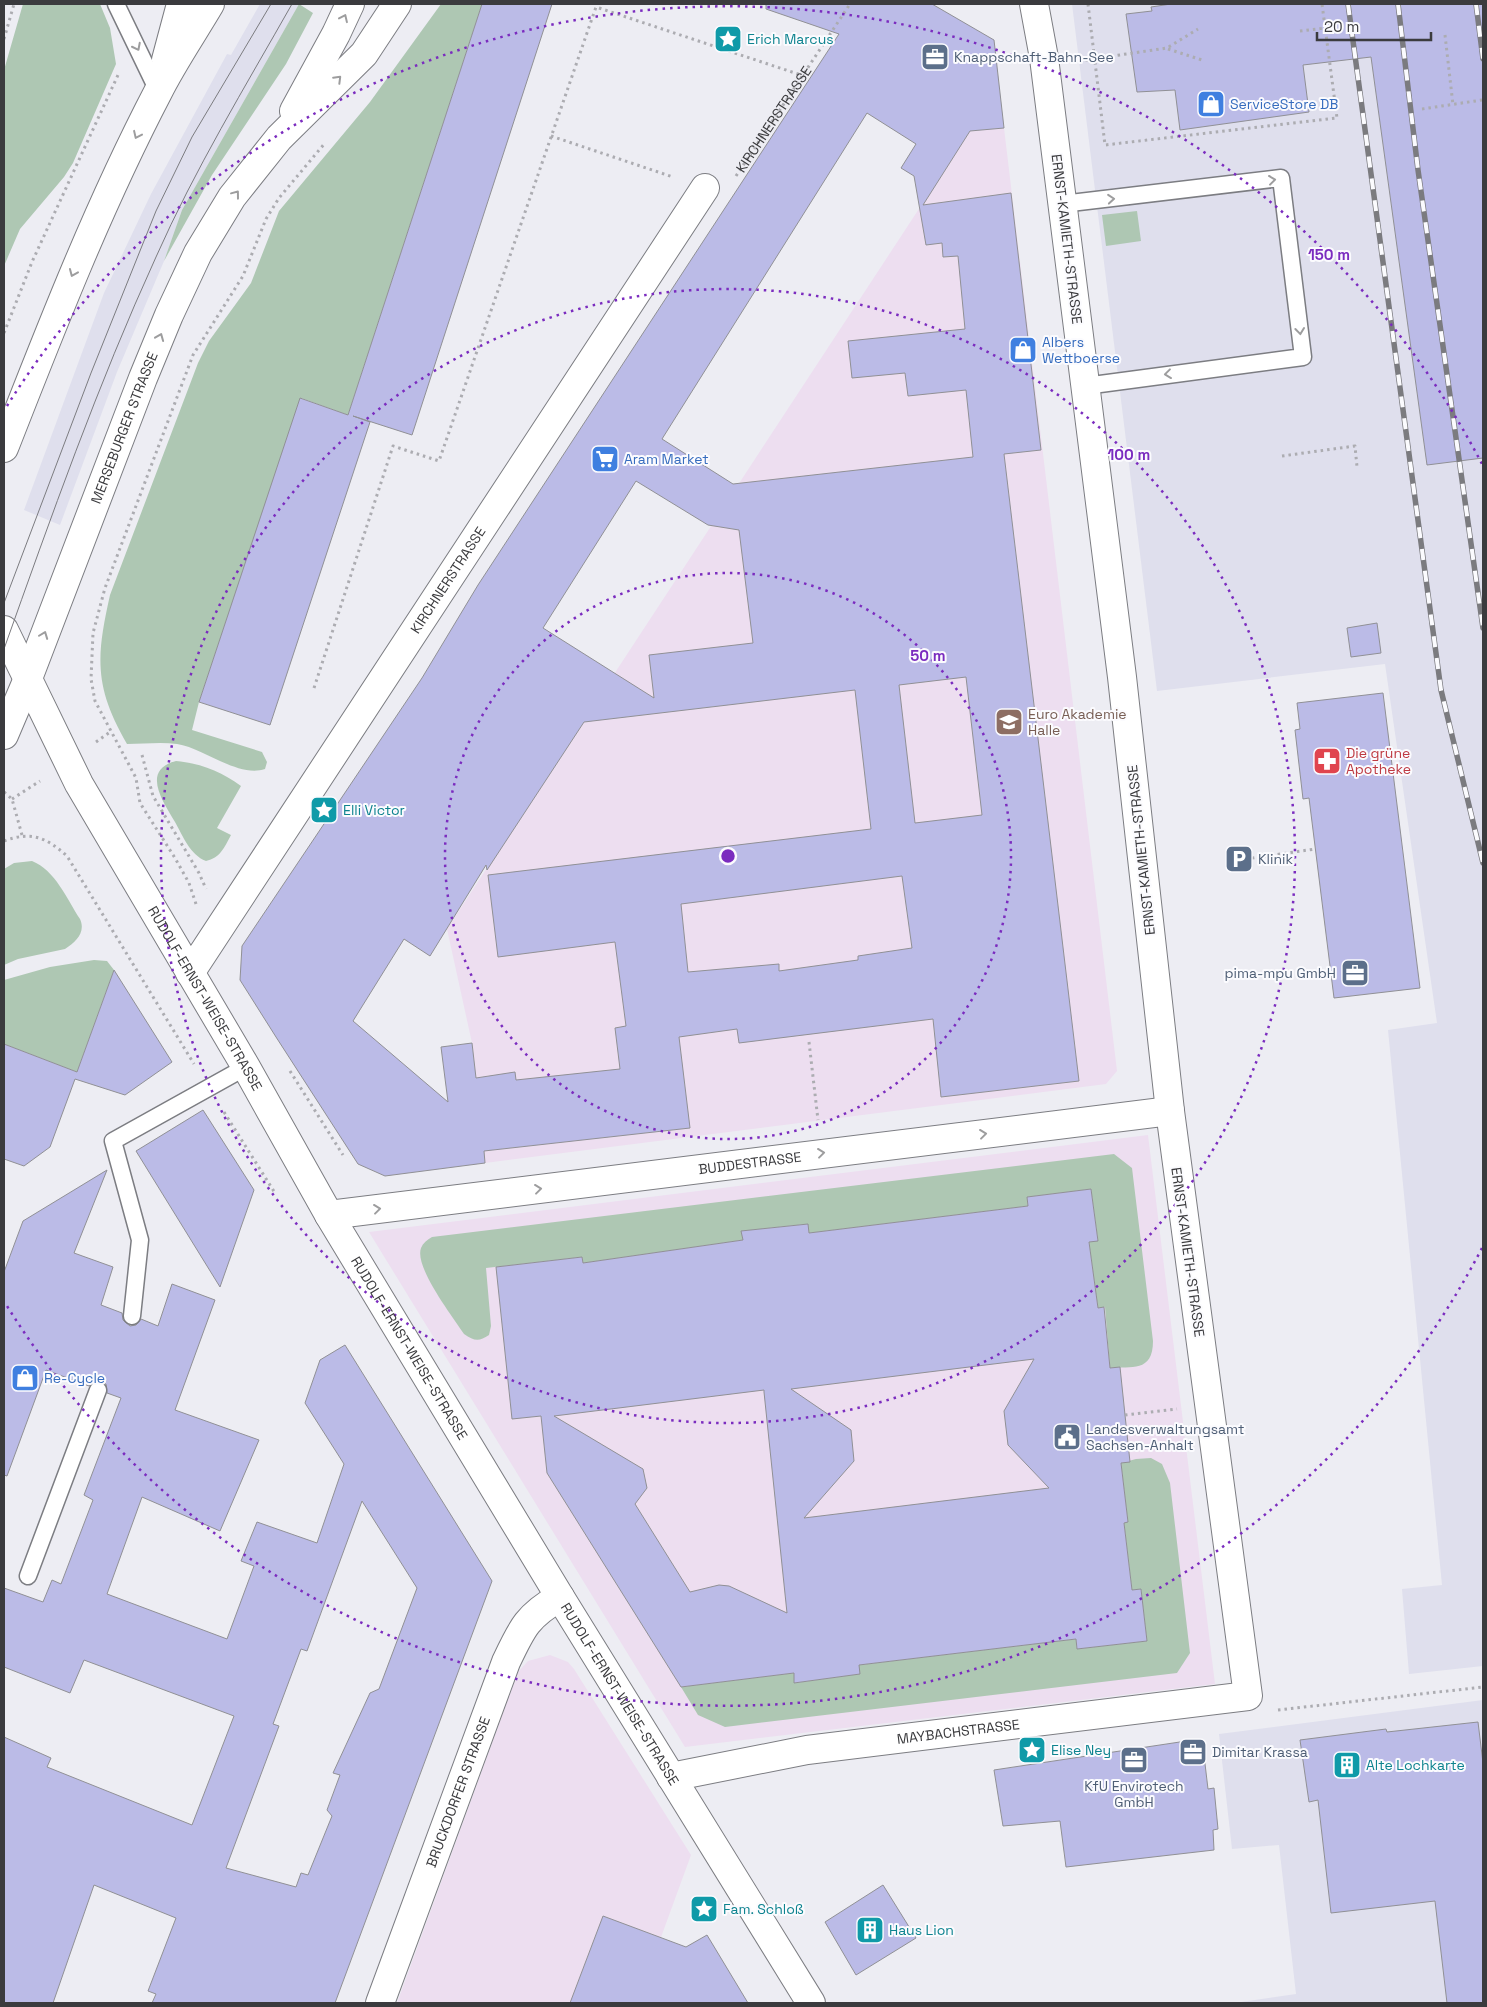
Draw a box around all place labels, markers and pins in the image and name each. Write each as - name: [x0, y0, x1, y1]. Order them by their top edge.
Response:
- place icon: Erich Marcus: [713, 24, 743, 54]
- place label: Erich Marcus: [747, 30, 834, 48]
- office icon: Knappschaft-Bahn-See: [920, 42, 950, 72]
- place label: Knappschaft-Bahn-See: [954, 48, 1114, 66]
- shop icon: ServiceStore DB: [1196, 89, 1226, 119]
- place label: ServiceStore DB: [1230, 95, 1338, 113]
- place label: Albers Wettboerse: [1042, 333, 1120, 367]
- shop icon: Albers Wettboerse: [1008, 335, 1038, 365]
- supermarket icon: Aram Market: [590, 444, 620, 474]
- place label: Aram Market: [624, 450, 709, 468]
- place label: Euro Akademie Halle: [1028, 705, 1127, 739]
- school or university icon: Euro Akademie Halle: [994, 707, 1024, 737]
- place label: Die grüne Apotheke: [1346, 744, 1411, 778]
- pharmacy icon: Die grüne Apotheke: [1312, 746, 1342, 776]
- place icon: Elli Victor: [309, 795, 339, 825]
- place label: Elli Victor: [343, 801, 405, 819]
- parking icon: Klinik: [1224, 844, 1254, 874]
- centre of rings: [719, 847, 737, 865]
- place label: Klinik: [1258, 850, 1293, 868]
- office icon: pima-mpu GmbH: [1340, 958, 1370, 988]
- place label: pima-mpu GmbH: [1225, 964, 1336, 982]
- shop icon: Re-Cycle: [10, 1363, 40, 1393]
- place label: Re-Cycle: [44, 1369, 105, 1387]
- place label: Landesverwaltungsamt Sachsen-Anhalt: [1086, 1420, 1244, 1454]
- public building icon: Landesverwaltungsamt Sachsen-Anhalt: [1052, 1422, 1082, 1452]
- place icon: Elise Ney: [1017, 1735, 1047, 1765]
- office icon: Dimitar Krassa: [1178, 1737, 1208, 1767]
- place label: Elise Ney: [1051, 1741, 1111, 1759]
- place label: Dimitar Krassa: [1212, 1743, 1308, 1761]
- office icon: KfU Envirotech GmbH: [1119, 1745, 1149, 1775]
- building icon: Alte Lochkarte: [1332, 1750, 1362, 1780]
- place label: Alte Lochkarte: [1366, 1756, 1465, 1774]
- place label: KfU Envirotech GmbH: [1084, 1777, 1184, 1811]
- place icon: Fam. Schloß: [689, 1894, 719, 1924]
- place label: Fam. Schloß: [723, 1900, 804, 1918]
- building icon: Haus Lion: [855, 1915, 885, 1945]
- place label: Haus Lion: [889, 1921, 954, 1939]

